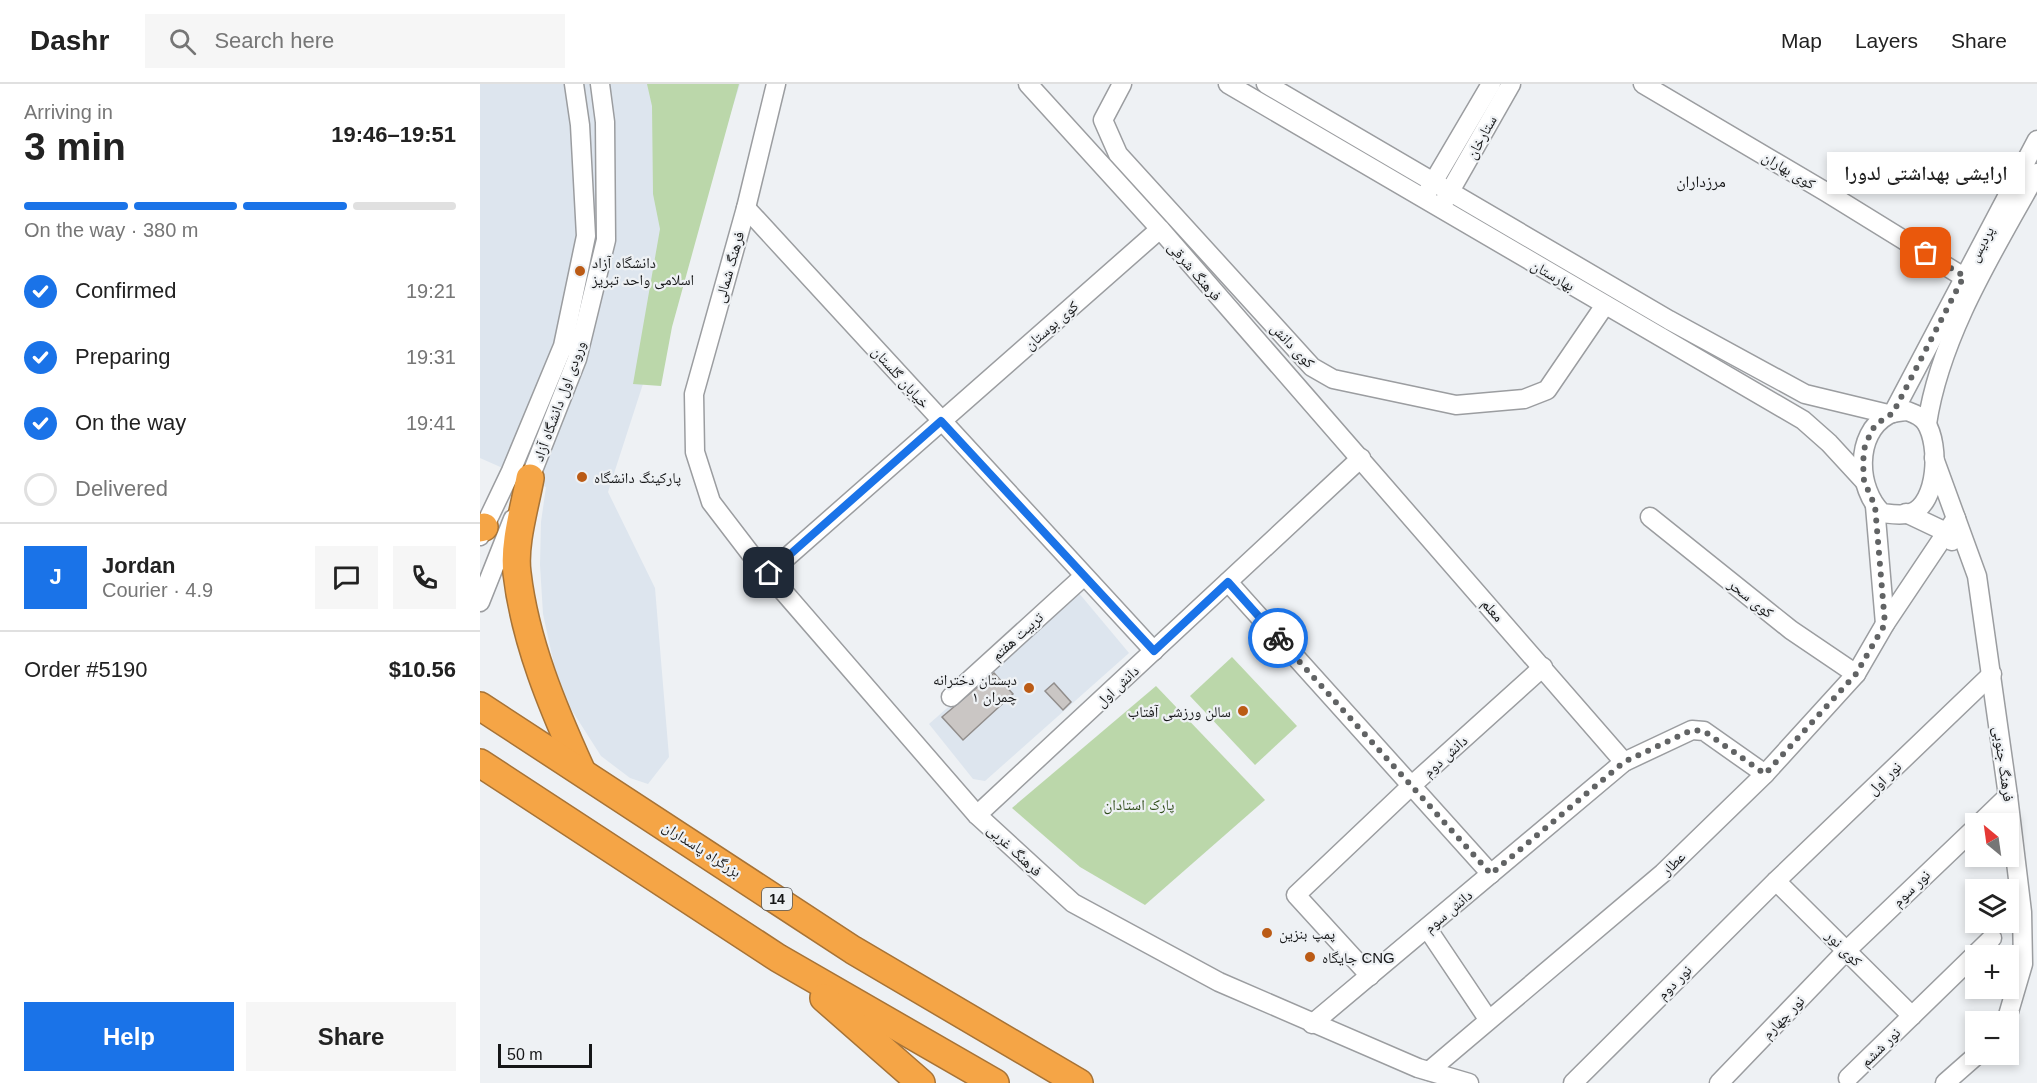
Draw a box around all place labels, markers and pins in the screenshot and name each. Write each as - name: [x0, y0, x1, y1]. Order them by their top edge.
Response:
- callout: ارایشی بهداشتی لدورا: [1827, 151, 2025, 193]
- pin: [1900, 227, 1951, 278]
- place label: دانشگاه آزاد اسلامی واحد تبریز: [591, 254, 694, 290]
- marker: دانشگاه آزاد اسلامی واحد تبریز: [573, 264, 587, 278]
- place label: پارکینگ دانشگاه: [594, 469, 681, 487]
- marker: پارکینگ دانشگاه: [575, 470, 589, 484]
- pin: [743, 547, 794, 598]
- place label: دبستان دخترانه چمران ۱: [933, 671, 1017, 707]
- marker: دبستان دخترانه چمران ۱: [1022, 681, 1036, 695]
- place label: سالن ورزشی آفتاب: [1128, 703, 1231, 722]
- marker: سالن ورزشی آفتاب: [1236, 704, 1250, 718]
- place label: پمپ بنزین: [1279, 925, 1335, 944]
- marker: پمپ بنزین: [1260, 926, 1274, 940]
- place label: جایگاه CNG: [1322, 949, 1395, 966]
- marker: جایگاه CNG: [1303, 950, 1317, 964]

